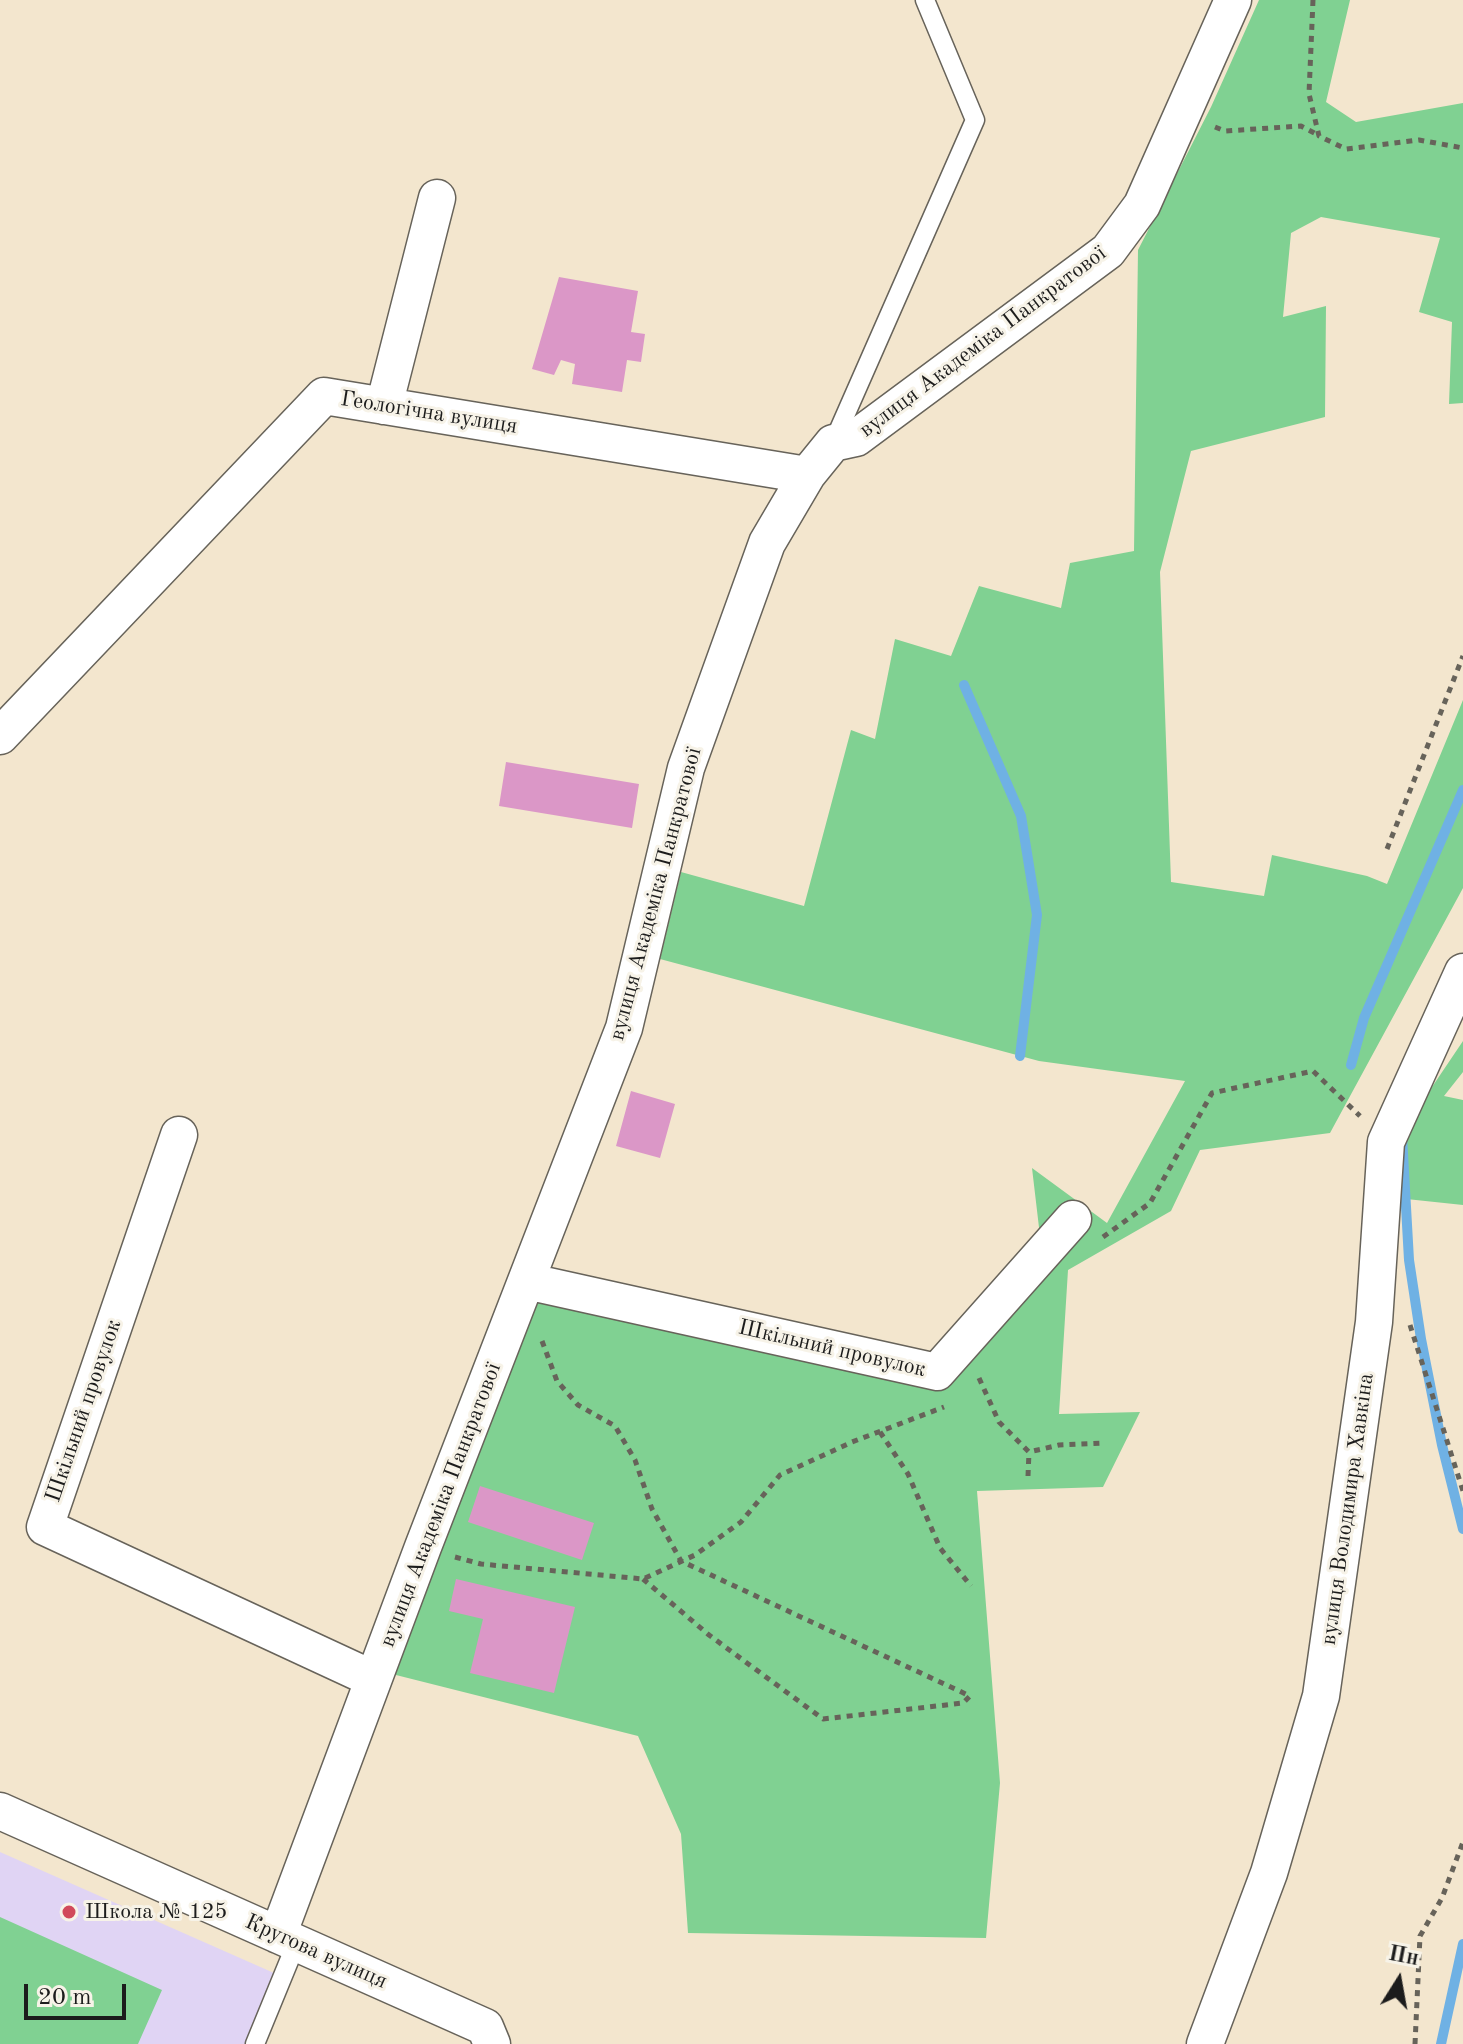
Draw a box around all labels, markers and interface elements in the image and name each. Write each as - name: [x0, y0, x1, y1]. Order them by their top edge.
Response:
- street label: вулиця Академіка Панкратової: [854, 240, 1112, 444]
- street label: Геологічна вулиця: [339, 386, 519, 440]
- street label: вулиця Академіка Панкратової: [604, 745, 708, 1043]
- street label: Шкільний провулок: [736, 1315, 928, 1383]
- street label: Шкільний провулок: [40, 1316, 128, 1506]
- street label: вулиця Академіка Панкратової: [374, 1359, 508, 1651]
- street label: вулиця Володимира Хавкіна: [1316, 1371, 1380, 1647]
- place label: Школа № 125: [85, 1899, 227, 1925]
- marker: Школа № 125: [60, 1903, 78, 1921]
- street label: Кругова вулиця: [241, 1909, 391, 1995]
- north arrow: [1359, 1940, 1439, 2020]
- text: Пн: [1387, 1943, 1421, 1970]
- scale bar: [28, 1968, 130, 2018]
- text: 20 m: [38, 1986, 92, 2010]

